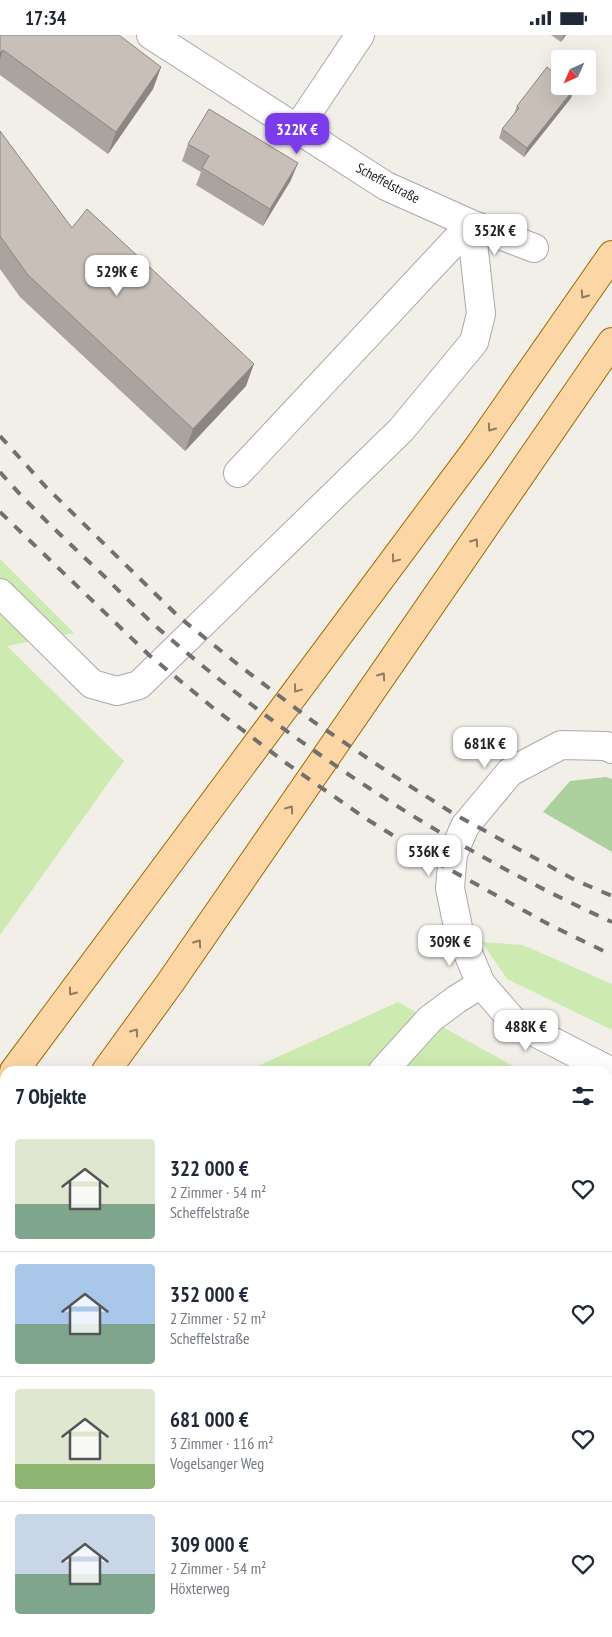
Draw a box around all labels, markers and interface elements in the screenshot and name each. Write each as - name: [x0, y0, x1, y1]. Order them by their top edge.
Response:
- text: 17:34: [25, 6, 66, 30]
- north arrow: [551, 50, 596, 95]
- map controls: [551, 50, 596, 95]
- pin: 322K €: [256, 113, 338, 155]
- text: 322K €: [276, 119, 318, 139]
- street label: Scheffelstraße: [353, 159, 423, 207]
- pin: 352K €: [454, 213, 536, 256]
- text: 352K €: [474, 220, 516, 240]
- pin: 529K €: [76, 255, 158, 297]
- text: 529K €: [96, 261, 138, 281]
- one-way arrow: [581, 289, 590, 299]
- one-way arrow: [488, 422, 497, 432]
- one-way arrow: [469, 538, 478, 548]
- one-way arrow: [392, 553, 400, 562]
- one-way arrow: [376, 672, 385, 682]
- one-way arrow: [295, 683, 303, 692]
- pin: 681K €: [444, 727, 526, 769]
- text: 681K €: [464, 733, 506, 753]
- one-way arrow: [284, 806, 293, 815]
- pin: 536K €: [388, 835, 470, 877]
- text: 536K €: [408, 841, 450, 861]
- pin: 309K €: [409, 925, 491, 967]
- text: 309K €: [429, 931, 471, 951]
- one-way arrow: [191, 939, 201, 948]
- one-way arrow: [70, 986, 78, 995]
- pin: 488K €: [485, 1009, 567, 1052]
- text: 488K €: [505, 1016, 547, 1036]
- one-way arrow: [129, 1029, 137, 1038]
- icon: filters: [569, 1082, 597, 1110]
- text: 7 Objekte: [15, 1083, 87, 1110]
- text: 322 000 €: [170, 1155, 249, 1182]
- icon: home: [55, 1159, 115, 1219]
- icon: heart: [569, 1175, 597, 1203]
- text: 2 Zimmer · 54 m²: [170, 1182, 266, 1202]
- text: Scheffelstraße: [170, 1202, 250, 1222]
- text: 352 000 €: [170, 1281, 249, 1308]
- icon: home: [55, 1284, 115, 1344]
- icon: heart: [569, 1300, 597, 1328]
- text: 2 Zimmer · 52 m²: [170, 1308, 266, 1328]
- text: Scheffelstraße: [170, 1328, 250, 1348]
- text: 681 000 €: [170, 1406, 249, 1433]
- icon: home: [55, 1409, 115, 1469]
- icon: heart: [569, 1425, 597, 1453]
- text: 3 Zimmer · 116 m²: [170, 1433, 274, 1453]
- text: Vogelsanger Weg: [170, 1453, 264, 1473]
- text: 309 000 €: [170, 1531, 249, 1558]
- icon: home: [55, 1534, 115, 1594]
- icon: heart: [569, 1550, 597, 1578]
- text: 2 Zimmer · 54 m²: [170, 1558, 266, 1578]
- text: Höxterweg: [170, 1578, 230, 1598]

